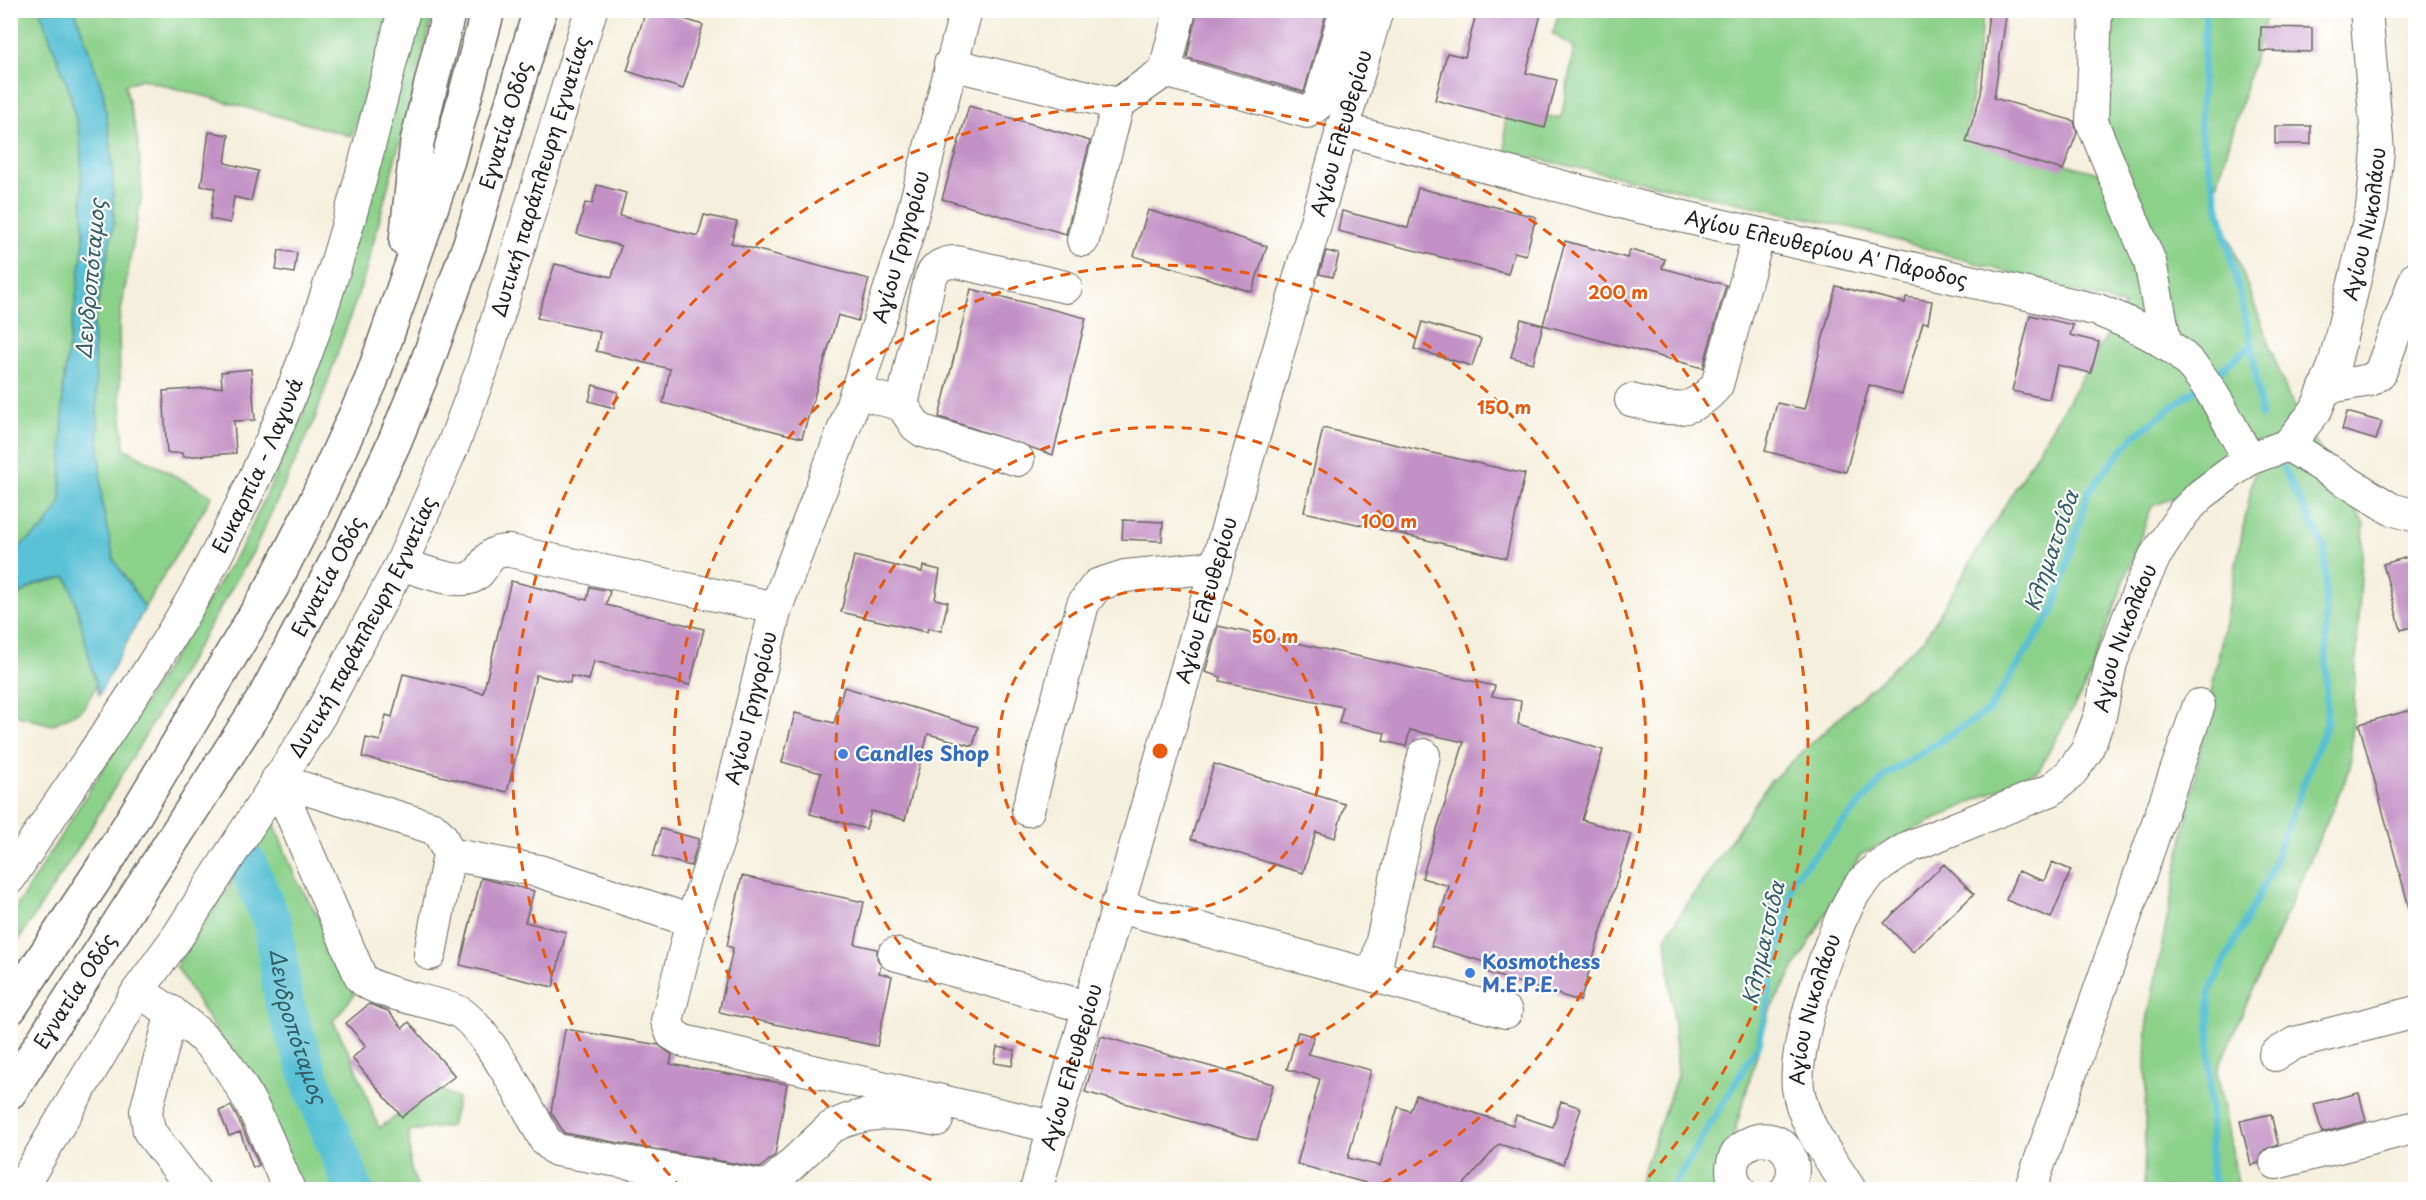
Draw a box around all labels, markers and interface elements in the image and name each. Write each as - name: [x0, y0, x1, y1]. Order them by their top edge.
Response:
- street label: Δυτική παράπλευρη Εγνατίας: [483, 32, 596, 320]
- street label: Αγίου Ελευθερίου: [1302, 46, 1379, 220]
- street label: Εγνατία Οδός: [471, 57, 538, 193]
- street label: Αγίου Νικολάου: [2334, 146, 2392, 303]
- street label: Αγίου Γρηγορίου: [864, 167, 936, 326]
- water label: Δενδροπόταμος: [66, 195, 112, 360]
- street label: Αγίου Ελευθερίου Α' Πάροδος: [1682, 202, 1971, 294]
- text: 200 m: [1588, 278, 1648, 305]
- street label: Ευκαρπία - Λαγυνά: [204, 373, 310, 558]
- text: 150 m: [1477, 393, 1531, 420]
- water label: Κληματσίδα: [2015, 485, 2086, 615]
- street label: Δυτική παράπλευρη Εγνατίας: [280, 491, 443, 763]
- text: 100 m: [1361, 507, 1417, 534]
- street label: Εγνατία Οδός: [283, 511, 371, 642]
- street label: Αγίου Ελευθερίου: [1167, 513, 1244, 687]
- street label: Αγίου Νικολάου: [2085, 558, 2164, 715]
- text: 50 m: [1252, 622, 1298, 649]
- street label: Αγίου Γρηγορίου: [716, 628, 784, 788]
- place label: Candles Shop: [855, 738, 989, 768]
- centre of rings: [1150, 741, 1170, 761]
- marker: Candles Shop: [836, 747, 850, 761]
- water label: Κληματσίδα: [1732, 877, 1792, 1007]
- street label: Εγνατία Οδός: [26, 927, 123, 1054]
- street label: Αγίου Νικολάου: [1781, 929, 1847, 1086]
- place label: Kosmothess M.E.P.E.: [1482, 946, 1601, 999]
- water label: Δενδροπόταμος: [263, 947, 337, 1110]
- marker: Kosmothess M.E.P.E.: [1463, 966, 1477, 980]
- street label: Αγίου Ελευθερίου: [1032, 980, 1109, 1154]

